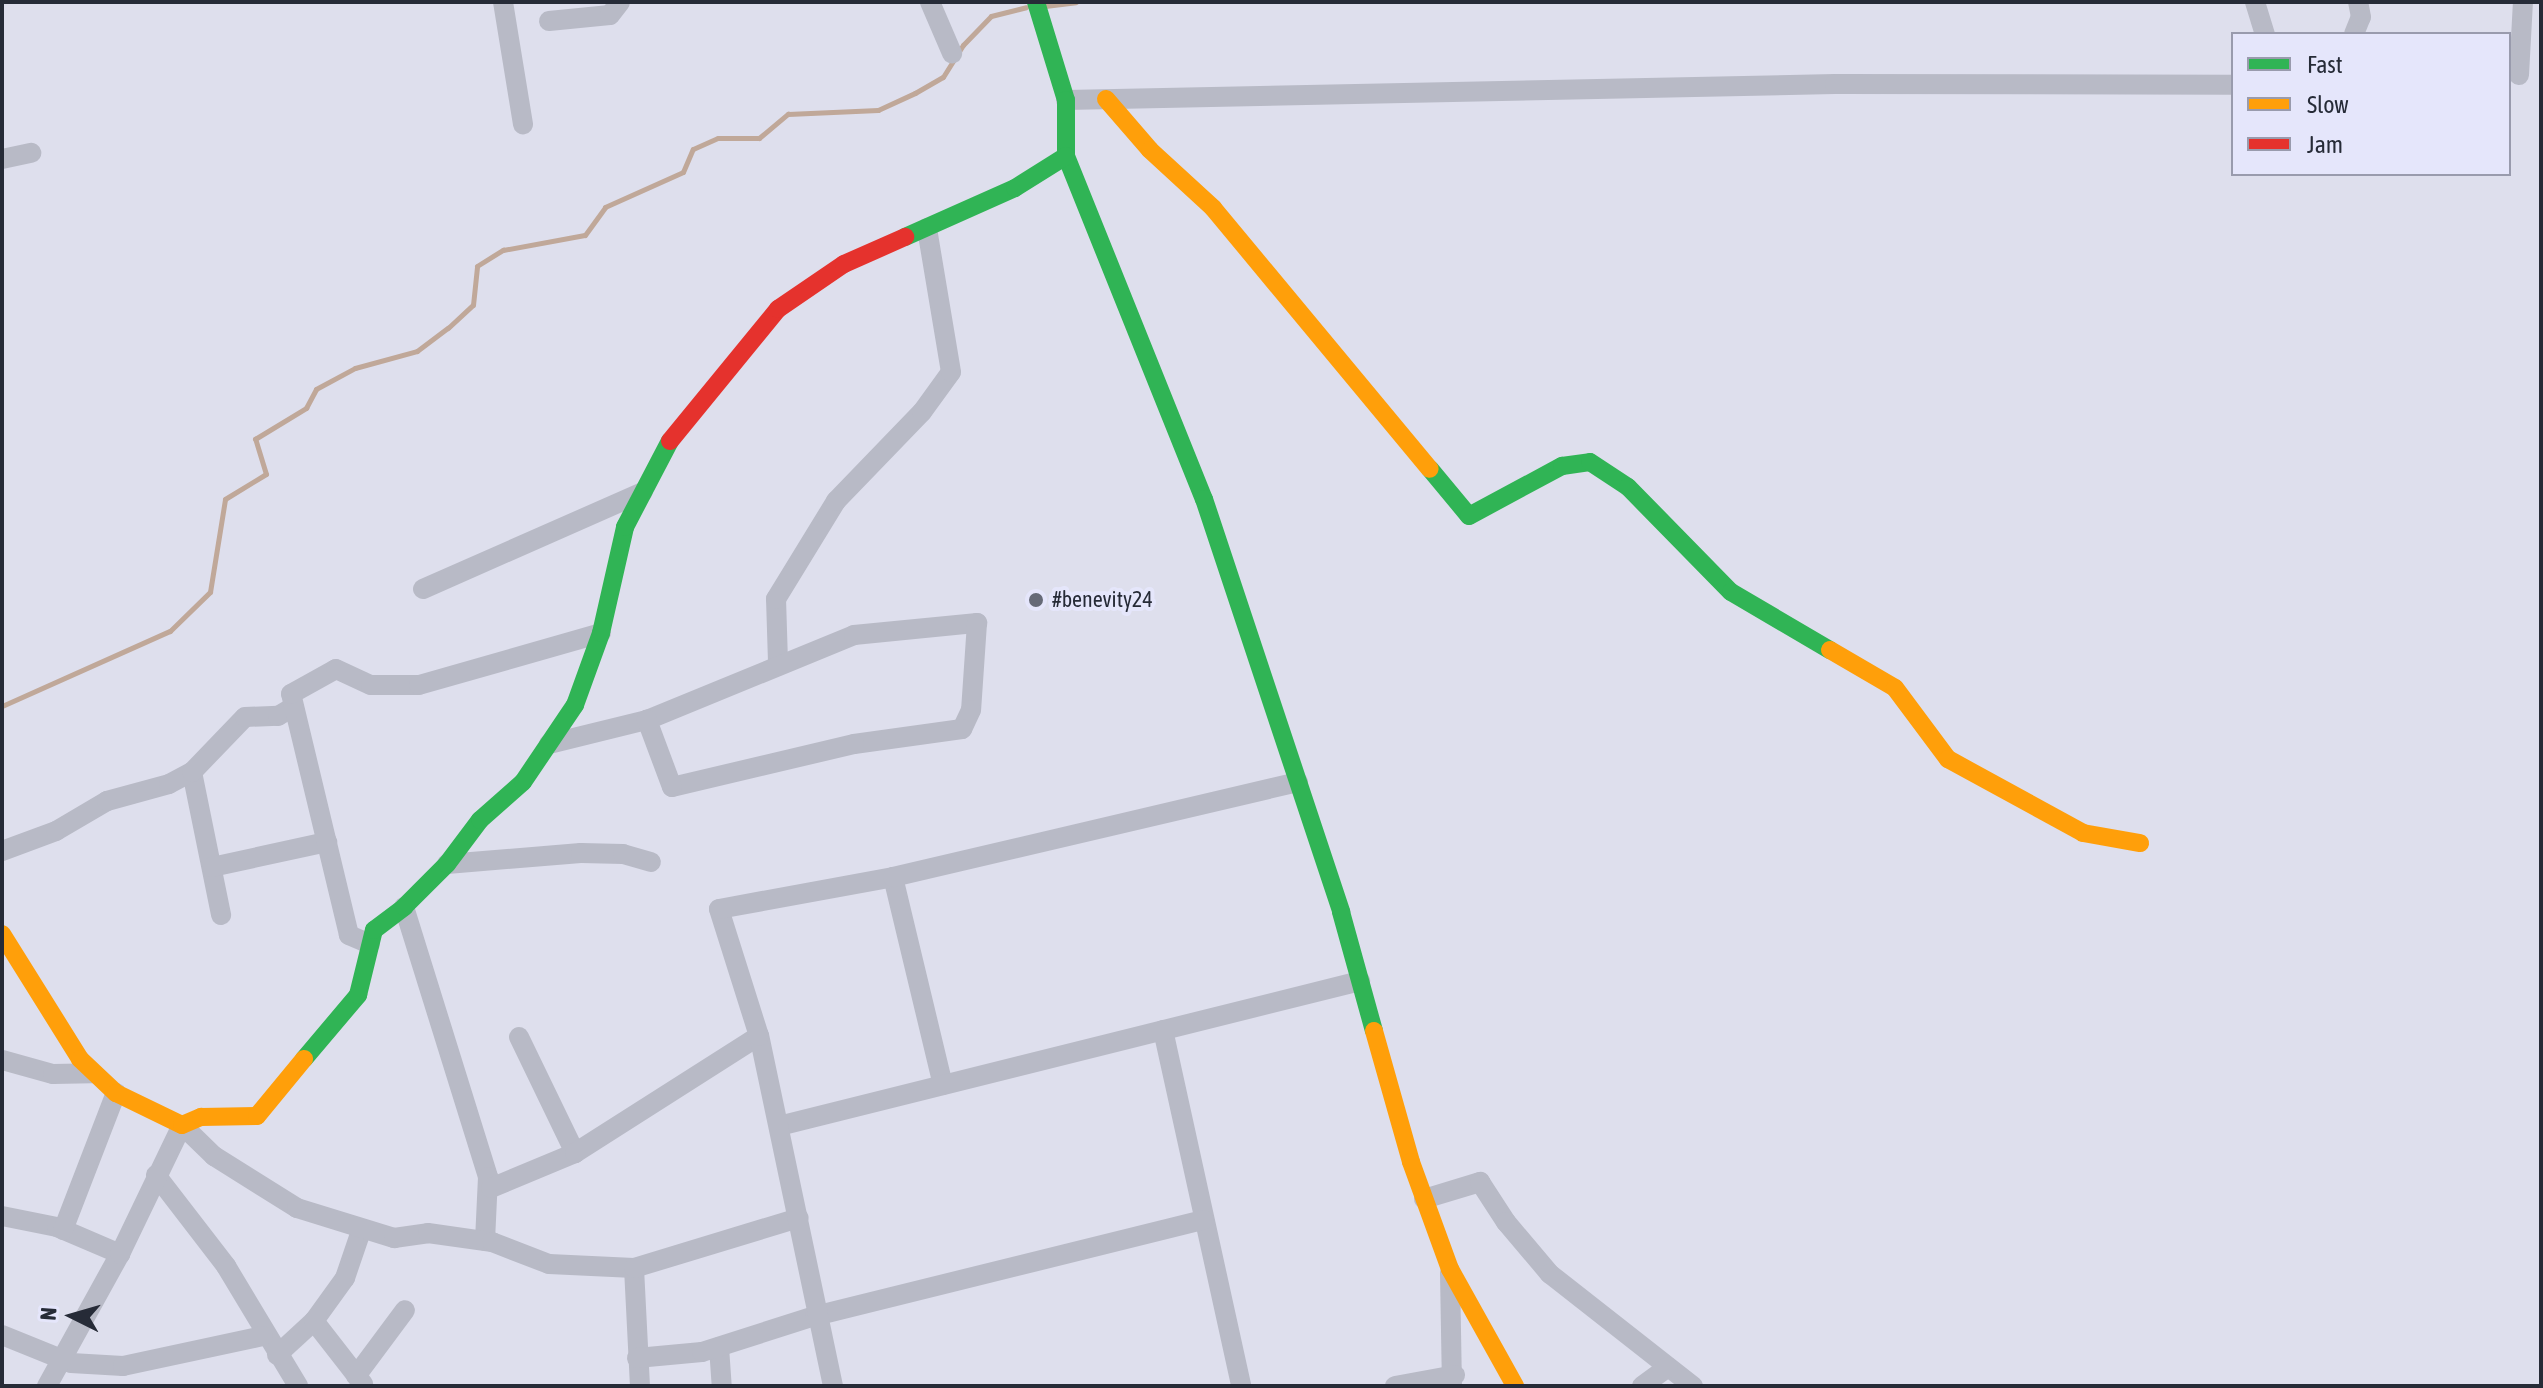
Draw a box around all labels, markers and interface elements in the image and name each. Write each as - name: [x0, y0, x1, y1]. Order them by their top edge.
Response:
- legend: [2231, 32, 2511, 176]
- text: Fast: [2307, 51, 2343, 78]
- text: Slow: [2307, 91, 2349, 118]
- text: Jam: [2307, 131, 2343, 158]
- place label: #benevity24: [1052, 587, 1153, 613]
- marker: #benevity24: [1027, 591, 1045, 609]
- north arrow: [32, 1276, 112, 1356]
- text: N: [35, 1306, 62, 1322]

